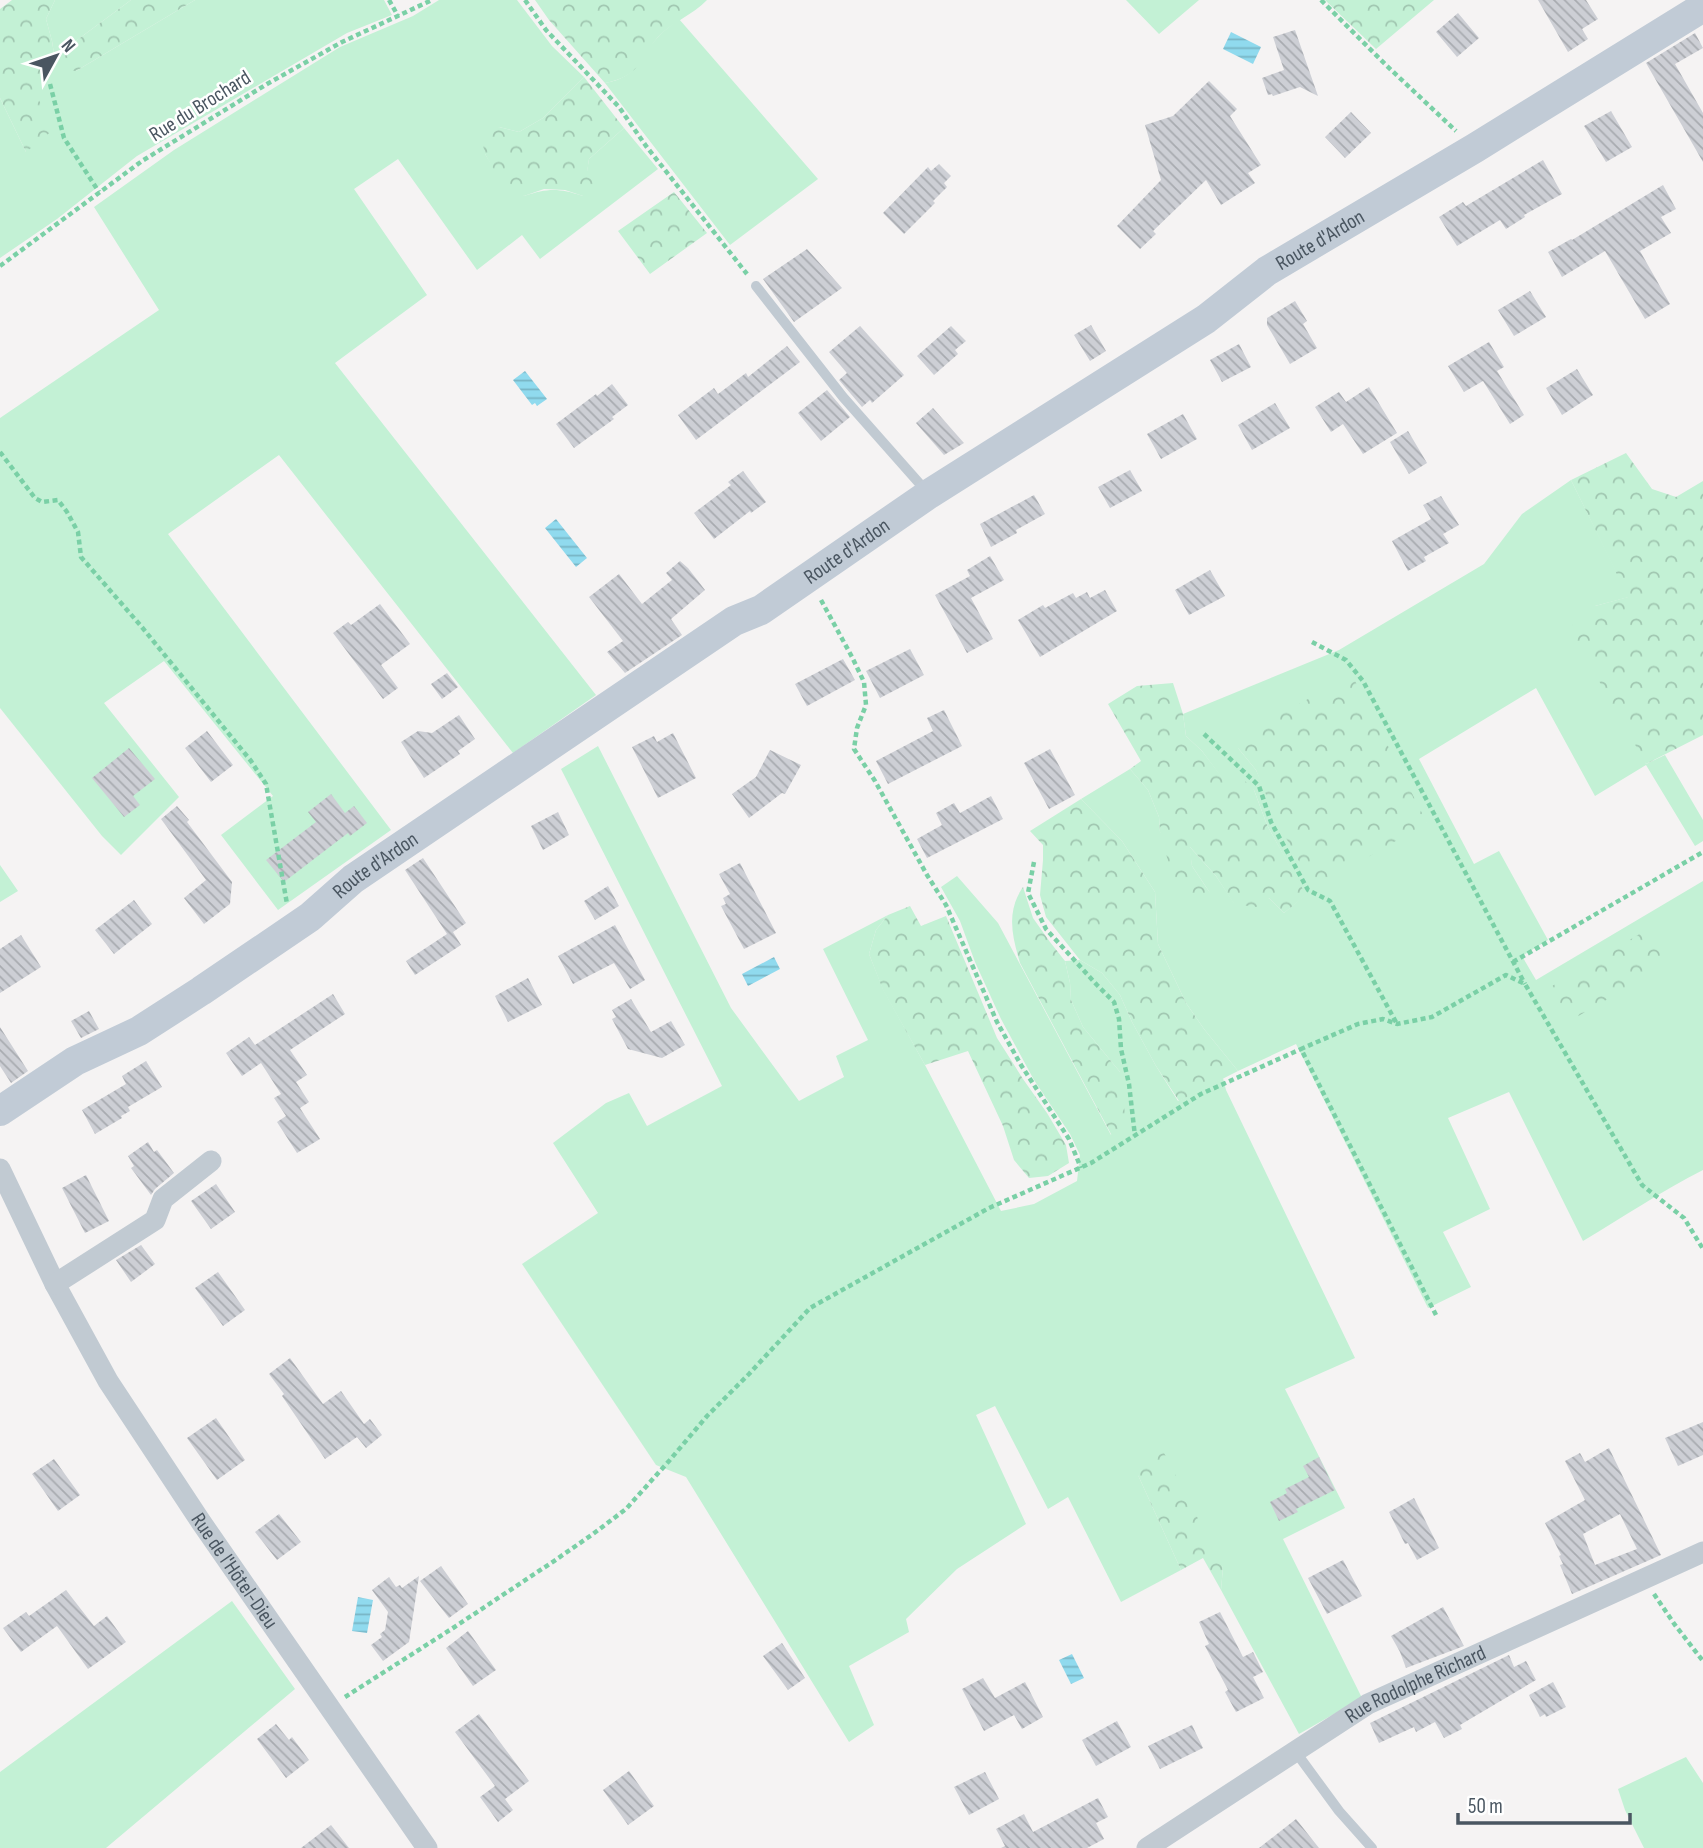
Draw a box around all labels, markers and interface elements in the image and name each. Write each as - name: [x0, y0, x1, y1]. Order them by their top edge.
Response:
- north arrow: [21, 21, 91, 91]
- text: N: [56, 35, 80, 57]
- street label: Rue du Brochard: [145, 65, 255, 147]
- street label: Route d'Ardon: [1271, 204, 1369, 276]
- street label: Route d'Ardon: [799, 513, 894, 589]
- street label: Route d'Ardon: [327, 826, 423, 904]
- street label: Rue de l'Hôtel-Dieu: [186, 1508, 283, 1633]
- street label: Rue Rodolphe Richard: [1340, 1640, 1489, 1728]
- scale bar: [1458, 1782, 1630, 1826]
- text: 50 m: [1468, 1794, 1503, 1819]

